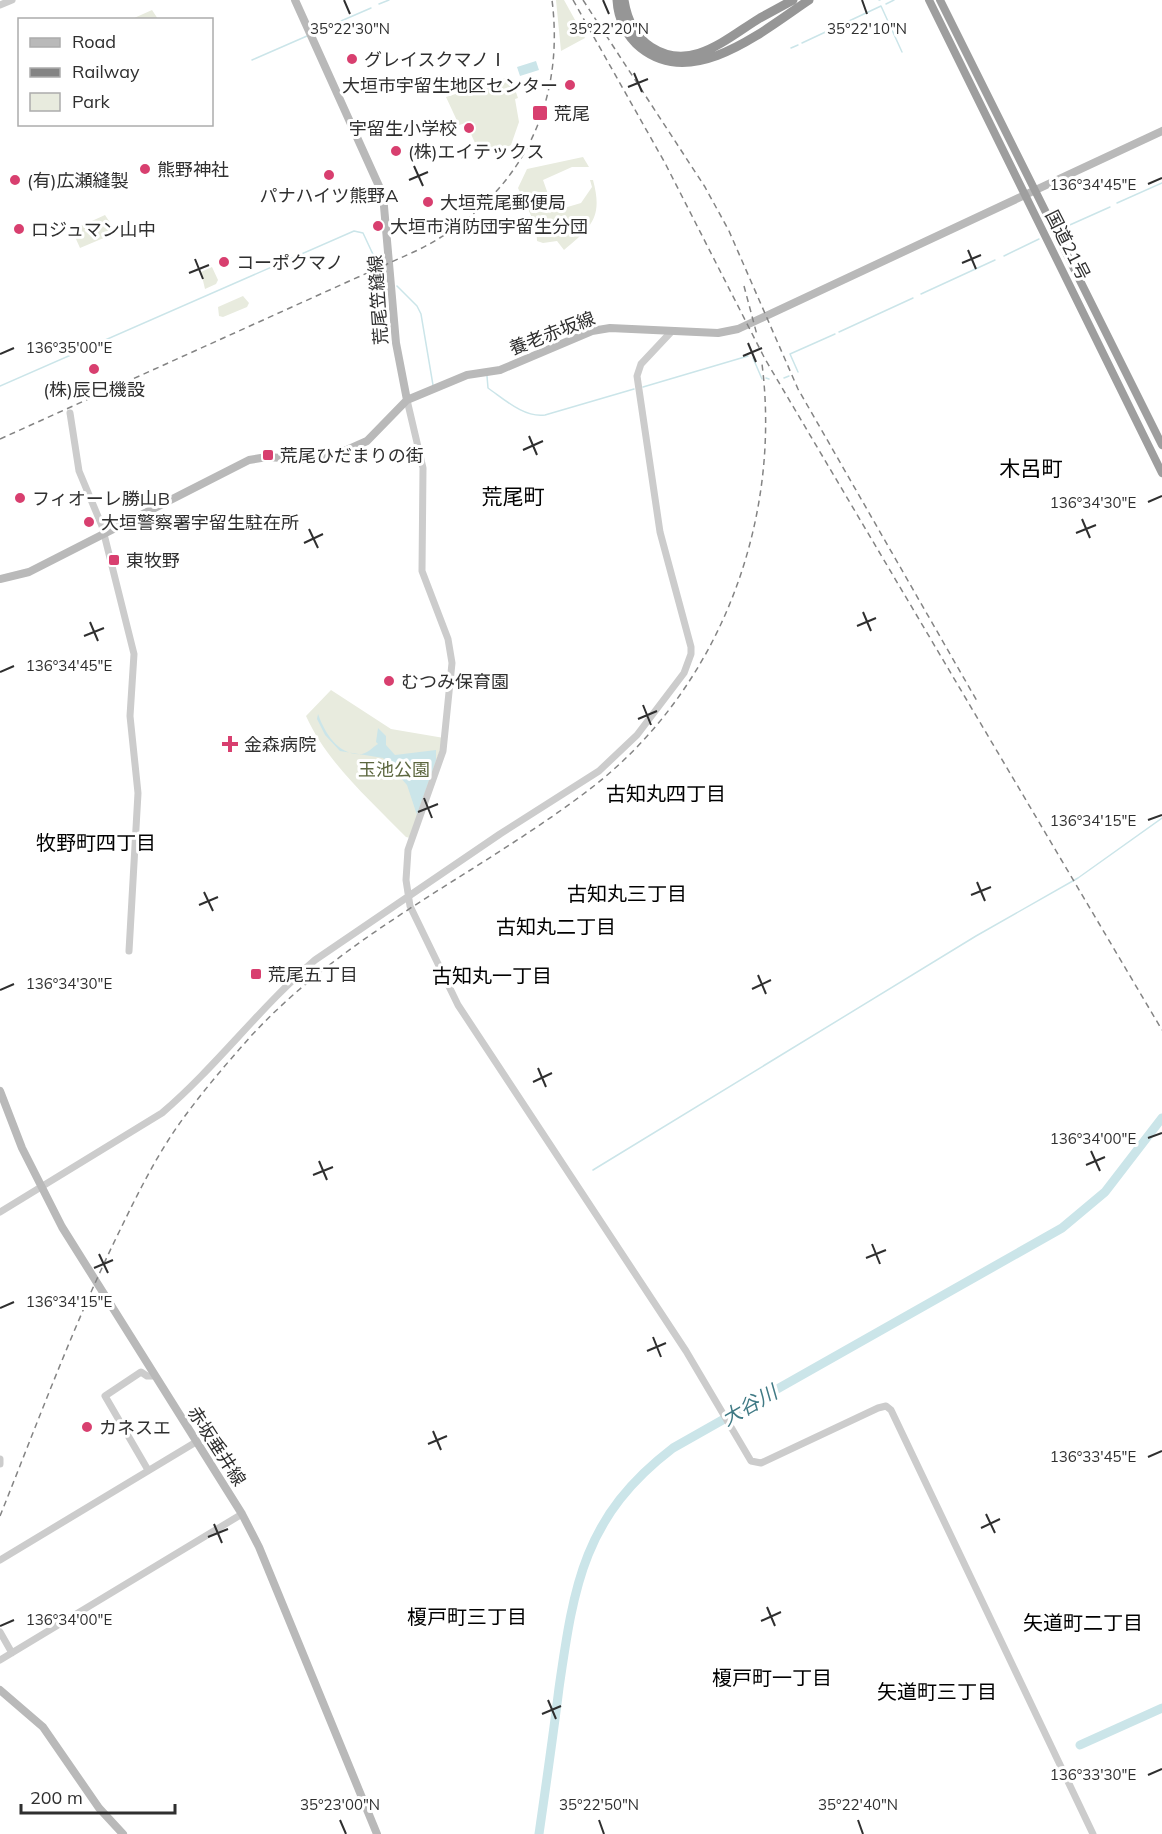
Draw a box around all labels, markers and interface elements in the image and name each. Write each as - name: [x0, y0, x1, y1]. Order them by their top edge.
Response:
- legend: [18, 18, 213, 126]
- text: 35°22'30"N: [310, 19, 390, 38]
- text: 35°22'20"N: [569, 19, 649, 38]
- text: 35°22'10"N: [827, 19, 907, 38]
- text: Road: [72, 30, 116, 53]
- place label: グレイスクマノⅠ: [364, 48, 507, 71]
- marker: グレイスクマノⅠ: [345, 52, 359, 66]
- text: Railway: [72, 60, 140, 83]
- place label: 大垣市宇留生地区センター: [342, 74, 558, 97]
- marker: 大垣市宇留生地区センター: [563, 78, 577, 92]
- text: Park: [72, 90, 111, 113]
- place label: 荒尾: [554, 102, 590, 125]
- marker: 荒尾: [531, 104, 549, 122]
- place label: 宇留生小学校: [349, 117, 457, 140]
- marker: 宇留生小学校: [462, 121, 476, 135]
- place label: (株)エイテックス: [408, 140, 545, 163]
- marker: (株)エイテックス: [389, 144, 403, 158]
- place label: 熊野神社: [157, 158, 229, 181]
- marker: 熊野神社: [138, 162, 152, 176]
- marker: パナハイツ熊野A: [322, 168, 336, 182]
- place label: (有)広瀬縫製: [27, 169, 128, 192]
- marker: (有)広瀬縫製: [8, 173, 22, 187]
- text: 136°34'45"E: [1050, 175, 1136, 194]
- place label: パナハイツ熊野A: [260, 184, 398, 207]
- place label: 大垣荒尾郵便局: [440, 191, 566, 214]
- marker: 大垣荒尾郵便局: [421, 195, 435, 209]
- street label: 国道21号: [1041, 206, 1095, 284]
- place label: 大垣市消防団宇留生分団: [390, 215, 588, 238]
- place label: ロジュマン山中: [31, 218, 156, 241]
- marker: 大垣市消防団宇留生分団: [371, 219, 385, 233]
- marker: ロジュマン山中: [12, 222, 26, 236]
- place label: コーポクマノ: [236, 251, 343, 274]
- street label: 荒尾笠縫線: [363, 254, 393, 346]
- marker: コーポクマノ: [217, 255, 231, 269]
- street label: 養老赤坂線: [506, 306, 598, 360]
- text: 136°35'00"E: [26, 338, 112, 357]
- marker: (株)辰巳機設: [87, 362, 101, 376]
- place label: (株)辰巳機設: [43, 378, 145, 401]
- place label: 荒尾ひだまりの街: [280, 444, 424, 467]
- marker: 荒尾ひだまりの街: [261, 448, 275, 462]
- district label: 木呂町: [1000, 455, 1063, 481]
- district label: 荒尾町: [482, 483, 545, 509]
- place label: フィオーレ勝山B: [32, 487, 170, 510]
- marker: フィオーレ勝山B: [13, 491, 27, 505]
- text: 136°34'30"E: [1050, 493, 1136, 512]
- place label: 大垣警察署宇留生駐在所: [101, 511, 299, 534]
- marker: 大垣警察署宇留生駐在所: [82, 515, 96, 529]
- place label: 東牧野: [126, 549, 180, 572]
- marker: 東牧野: [107, 553, 121, 567]
- text: 136°34'45"E: [26, 656, 112, 675]
- place label: むつみ保育園: [401, 670, 509, 693]
- marker: むつみ保育園: [382, 674, 396, 688]
- place label: 金森病院: [244, 733, 316, 756]
- marker: 金森病院: [221, 735, 239, 753]
- park label: 玉池公園: [358, 758, 430, 781]
- district label: 古知丸四丁目: [606, 781, 726, 806]
- text: 136°34'15"E: [1050, 811, 1136, 830]
- district label: 牧野町四丁目: [36, 830, 156, 855]
- district label: 古知丸三丁目: [567, 881, 687, 906]
- district label: 古知丸二丁目: [496, 914, 616, 939]
- place label: 荒尾五丁目: [268, 963, 358, 986]
- district label: 古知丸一丁目: [432, 963, 552, 988]
- marker: 荒尾五丁目: [249, 967, 263, 981]
- text: 136°34'30"E: [26, 974, 112, 993]
- text: 136°34'00"E: [1050, 1129, 1136, 1148]
- text: 136°34'15"E: [26, 1292, 112, 1311]
- water label: 大谷川: [717, 1378, 783, 1431]
- street label: 赤坂垂井線: [183, 1402, 251, 1490]
- place label: カネスエ: [99, 1416, 171, 1439]
- marker: カネスエ: [80, 1420, 94, 1434]
- text: 136°33'45"E: [1050, 1447, 1136, 1466]
- district label: 榎戸町三丁目: [407, 1604, 527, 1629]
- text: 136°34'00"E: [26, 1610, 112, 1629]
- district label: 矢道町二丁目: [1023, 1610, 1143, 1635]
- district label: 榎戸町一丁目: [712, 1665, 832, 1690]
- district label: 矢道町三丁目: [877, 1679, 997, 1704]
- text: 136°33'30"E: [1050, 1765, 1136, 1784]
- scale bar: [21, 1777, 176, 1815]
- text: 200 m: [30, 1786, 83, 1809]
- text: 35°23'00"N: [300, 1795, 380, 1814]
- text: 35°22'50"N: [559, 1795, 639, 1814]
- text: 35°22'40"N: [818, 1795, 898, 1814]

